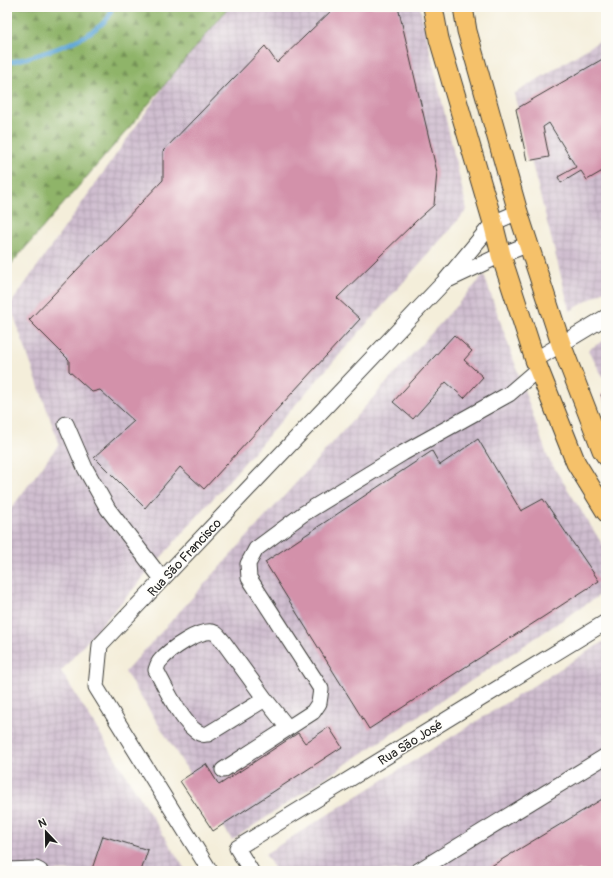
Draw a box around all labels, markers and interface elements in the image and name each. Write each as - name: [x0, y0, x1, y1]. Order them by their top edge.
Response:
- street label: Rua São Francisco: [144, 515, 225, 600]
- street label: Rua São José: [375, 717, 446, 769]
- north arrow: [26, 812, 66, 852]
- text: N: [37, 816, 49, 831]

